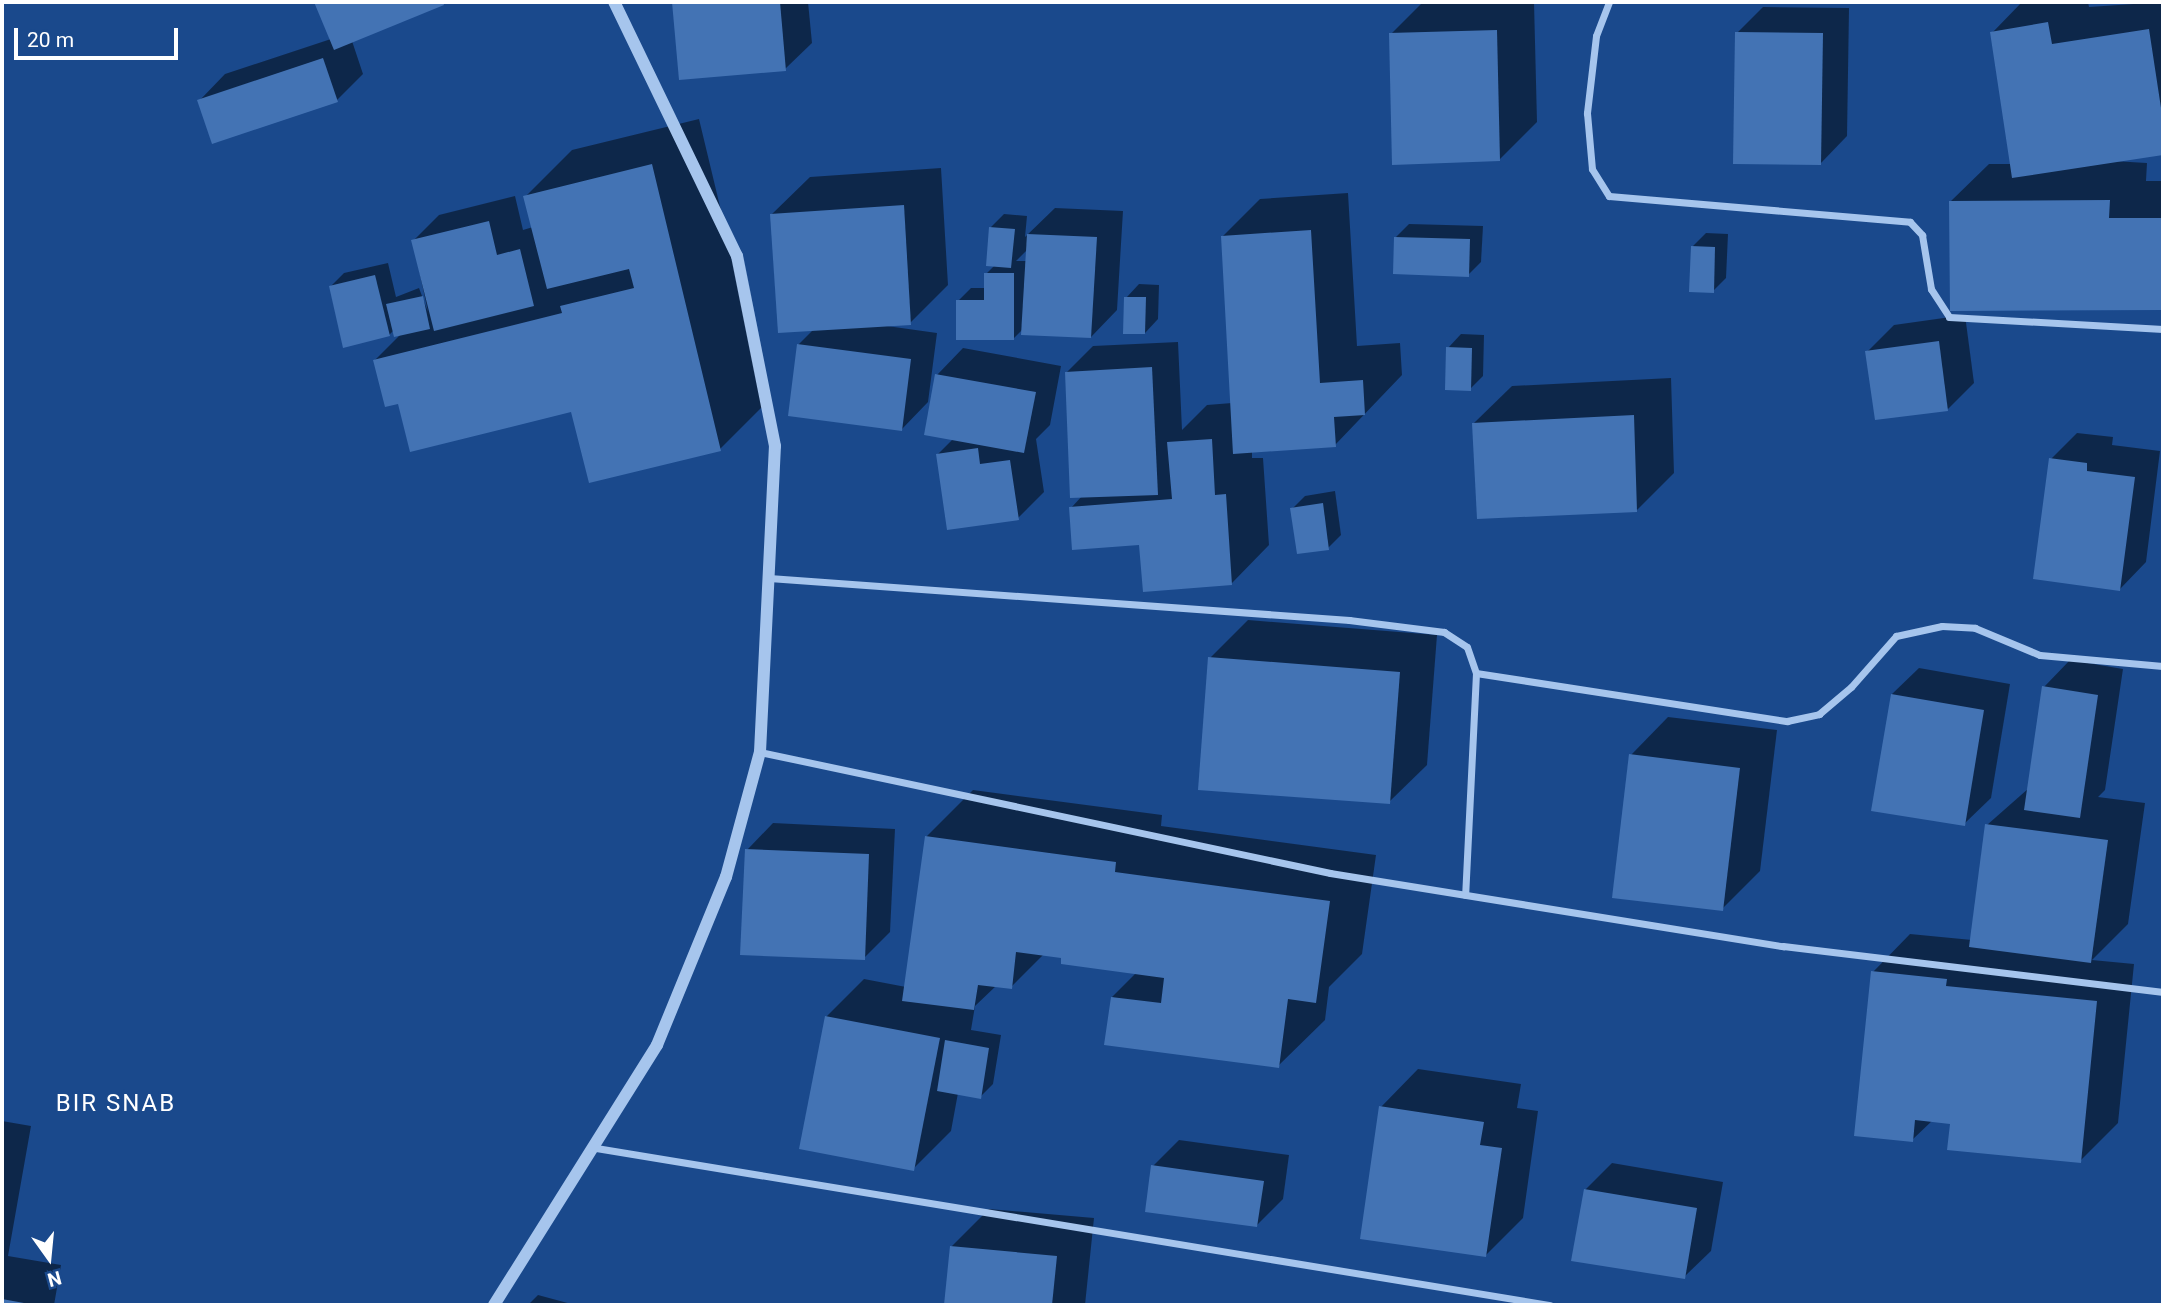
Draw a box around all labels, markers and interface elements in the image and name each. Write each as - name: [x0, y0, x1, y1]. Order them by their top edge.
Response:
- scale bar: [18, 14, 182, 58]
- text: 20 m: [27, 28, 74, 52]
- district label: BIR SNAB: [57, 1090, 175, 1118]
- north arrow: [14, 1223, 84, 1293]
- text: N: [45, 1266, 64, 1292]

